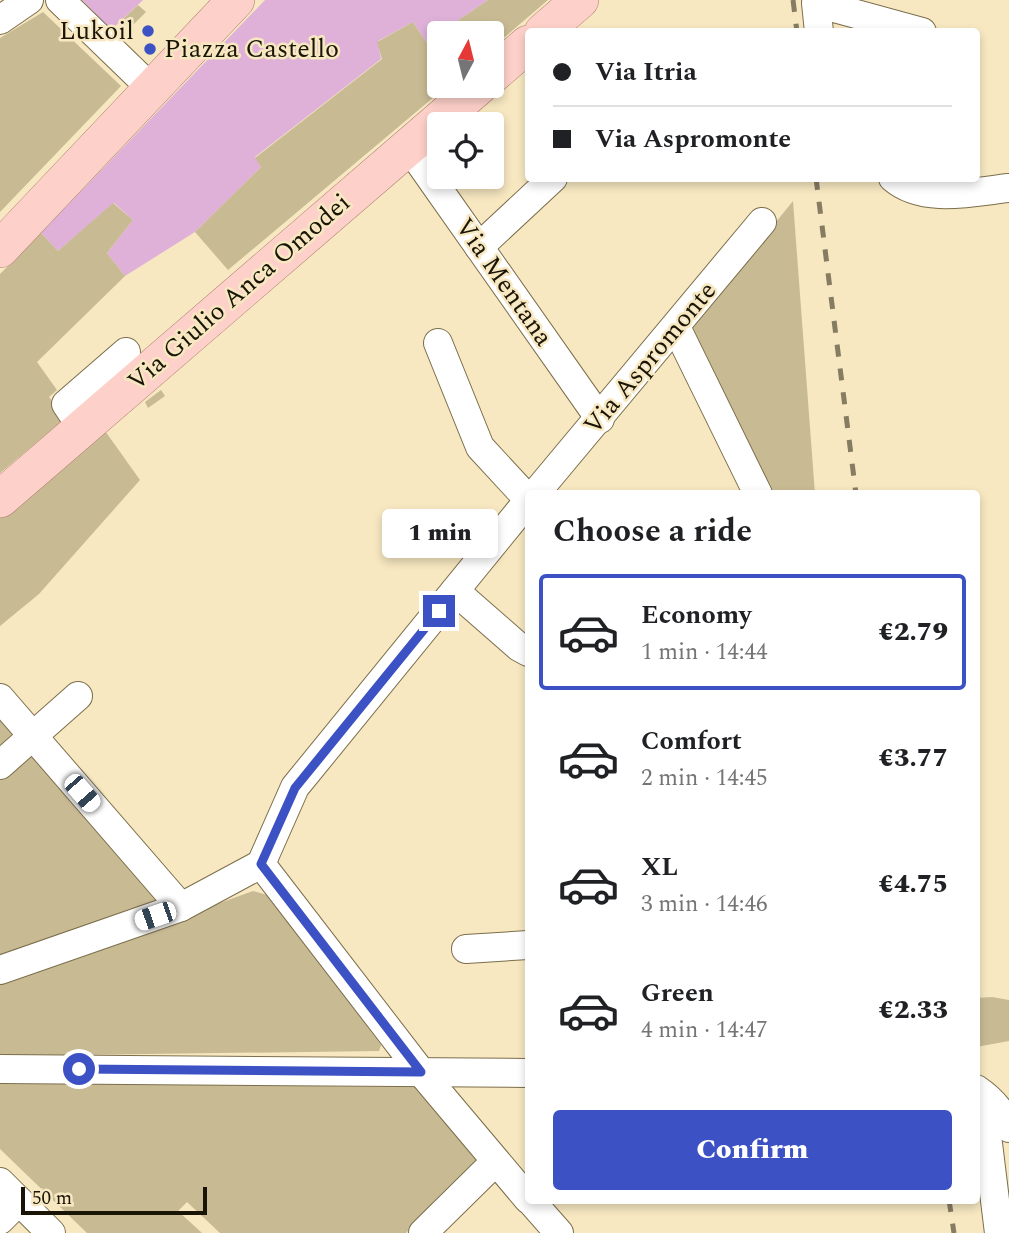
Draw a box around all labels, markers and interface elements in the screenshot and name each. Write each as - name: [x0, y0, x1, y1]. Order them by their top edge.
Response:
- place label: Lukoil: [59, 11, 134, 51]
- north arrow: [427, 21, 504, 98]
- map controls: [427, 21, 504, 189]
- marker: Lukoil: [140, 23, 156, 39]
- place label: Piazza Castello: [164, 29, 339, 69]
- marker: Piazza Castello: [142, 41, 158, 57]
- text: Via Itria: [595, 52, 697, 92]
- button: locate: [427, 112, 504, 189]
- text: Via Aspromonte: [595, 119, 791, 159]
- street label: Via Giulio Anca Omodei: [118, 184, 360, 400]
- street label: Via Mentana: [445, 210, 563, 355]
- street label: Via Aspromonte: [574, 273, 726, 443]
- text: Choose a ride: [553, 507, 752, 556]
- callout: 1 min: [381, 510, 497, 558]
- text: 1 min: [408, 516, 472, 551]
- route end: [423, 595, 455, 627]
- text: Economy: [641, 595, 751, 635]
- icon: car: [557, 601, 620, 664]
- text: €2.79: [878, 612, 948, 652]
- text: 1 min · 14:44: [641, 635, 768, 670]
- text: Comfort: [641, 721, 742, 761]
- icon: car: [557, 727, 620, 790]
- text: €3.77: [878, 738, 948, 778]
- text: 2 min · 14:45: [641, 761, 768, 796]
- car: [61, 770, 104, 816]
- text: XL: [641, 847, 678, 887]
- icon: car: [557, 853, 620, 916]
- text: €4.75: [878, 864, 948, 904]
- text: 3 min · 14:46: [641, 887, 768, 922]
- car: [132, 899, 179, 933]
- text: Green: [641, 973, 714, 1013]
- icon: car: [557, 979, 620, 1042]
- text: €2.33: [878, 990, 948, 1030]
- text: 4 min · 14:47: [641, 1013, 768, 1048]
- route start: [63, 1053, 95, 1085]
- button: Confirm: [553, 1110, 952, 1190]
- scale bar: [21, 1184, 206, 1216]
- text: 50 m: [32, 1184, 72, 1213]

